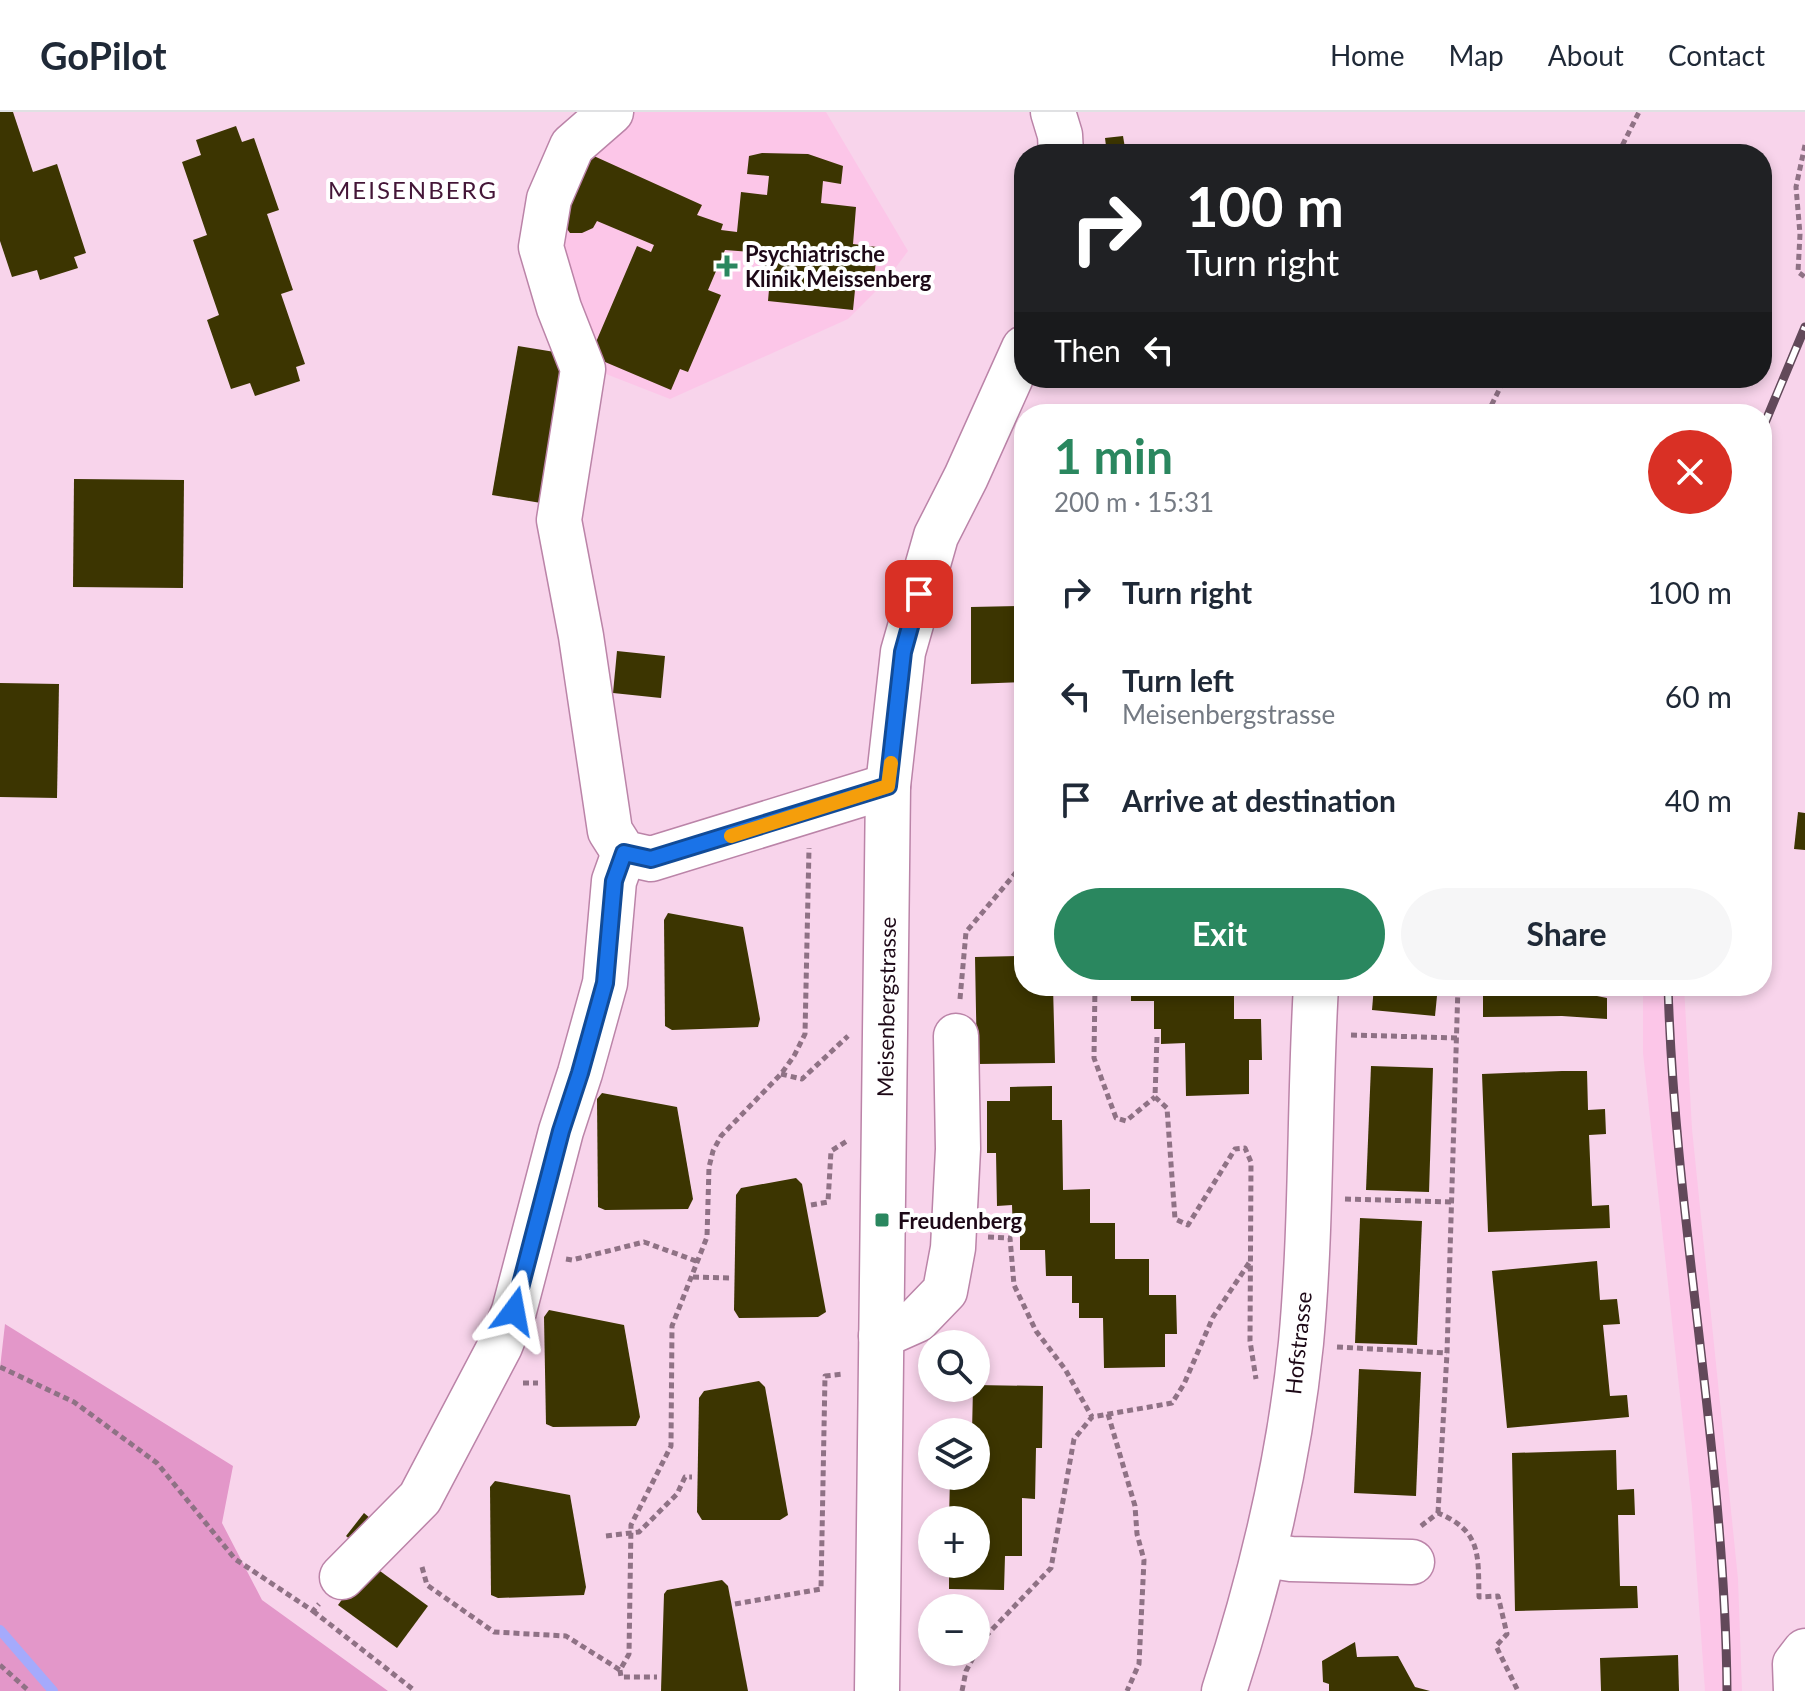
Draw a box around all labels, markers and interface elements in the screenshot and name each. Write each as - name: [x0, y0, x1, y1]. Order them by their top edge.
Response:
- text: GoPilot: [40, 32, 167, 78]
- text: Home: [1330, 38, 1405, 72]
- text: Map: [1449, 38, 1504, 72]
- text: About: [1548, 38, 1624, 72]
- text: Contact: [1668, 38, 1765, 72]
- text: 100 m: [1186, 172, 1344, 239]
- district label: MEISENBERG: [328, 175, 498, 204]
- icon: right: [1054, 176, 1158, 280]
- place label: Psychiatrische Klinik Meissenberg: [745, 240, 932, 292]
- text: Turn right: [1186, 240, 1339, 284]
- marker: Psychiatrische Klinik Meissenberg: [716, 255, 738, 277]
- icon: left: [1137, 328, 1181, 372]
- text: Then: [1054, 332, 1121, 368]
- text: 1 min: [1054, 427, 1173, 484]
- button: close: [1648, 430, 1732, 514]
- text: 200 m · 15:31: [1054, 486, 1214, 518]
- pin: [885, 560, 953, 628]
- icon: right: [1054, 570, 1098, 614]
- icon: arrive: [897, 572, 941, 616]
- text: Turn right: [1122, 574, 1252, 610]
- text: 100 m: [1647, 574, 1732, 610]
- text: Turn left: [1122, 662, 1234, 698]
- icon: left: [1054, 674, 1098, 718]
- text: 60 m: [1665, 678, 1732, 714]
- text: Meisenbergstrasse: [1122, 698, 1335, 730]
- icon: arrive: [1054, 778, 1098, 822]
- text: Arrive at destination: [1122, 782, 1396, 818]
- text: 40 m: [1665, 782, 1732, 818]
- button: Exit: [1054, 888, 1385, 980]
- button: Share: [1401, 888, 1732, 980]
- street label: Meisenbergstrasse: [871, 917, 901, 1097]
- place label: Freudenberg: [898, 1207, 1023, 1234]
- marker: Freudenberg: [873, 1211, 891, 1229]
- position arrow: [472, 1269, 556, 1353]
- street label: Hofstrasse: [1279, 1290, 1317, 1396]
- map controls: [918, 1330, 990, 1666]
- button: search: [918, 1330, 990, 1402]
- button: layers: [918, 1418, 990, 1490]
- button: +: [918, 1506, 990, 1578]
- button: −: [918, 1594, 990, 1666]

